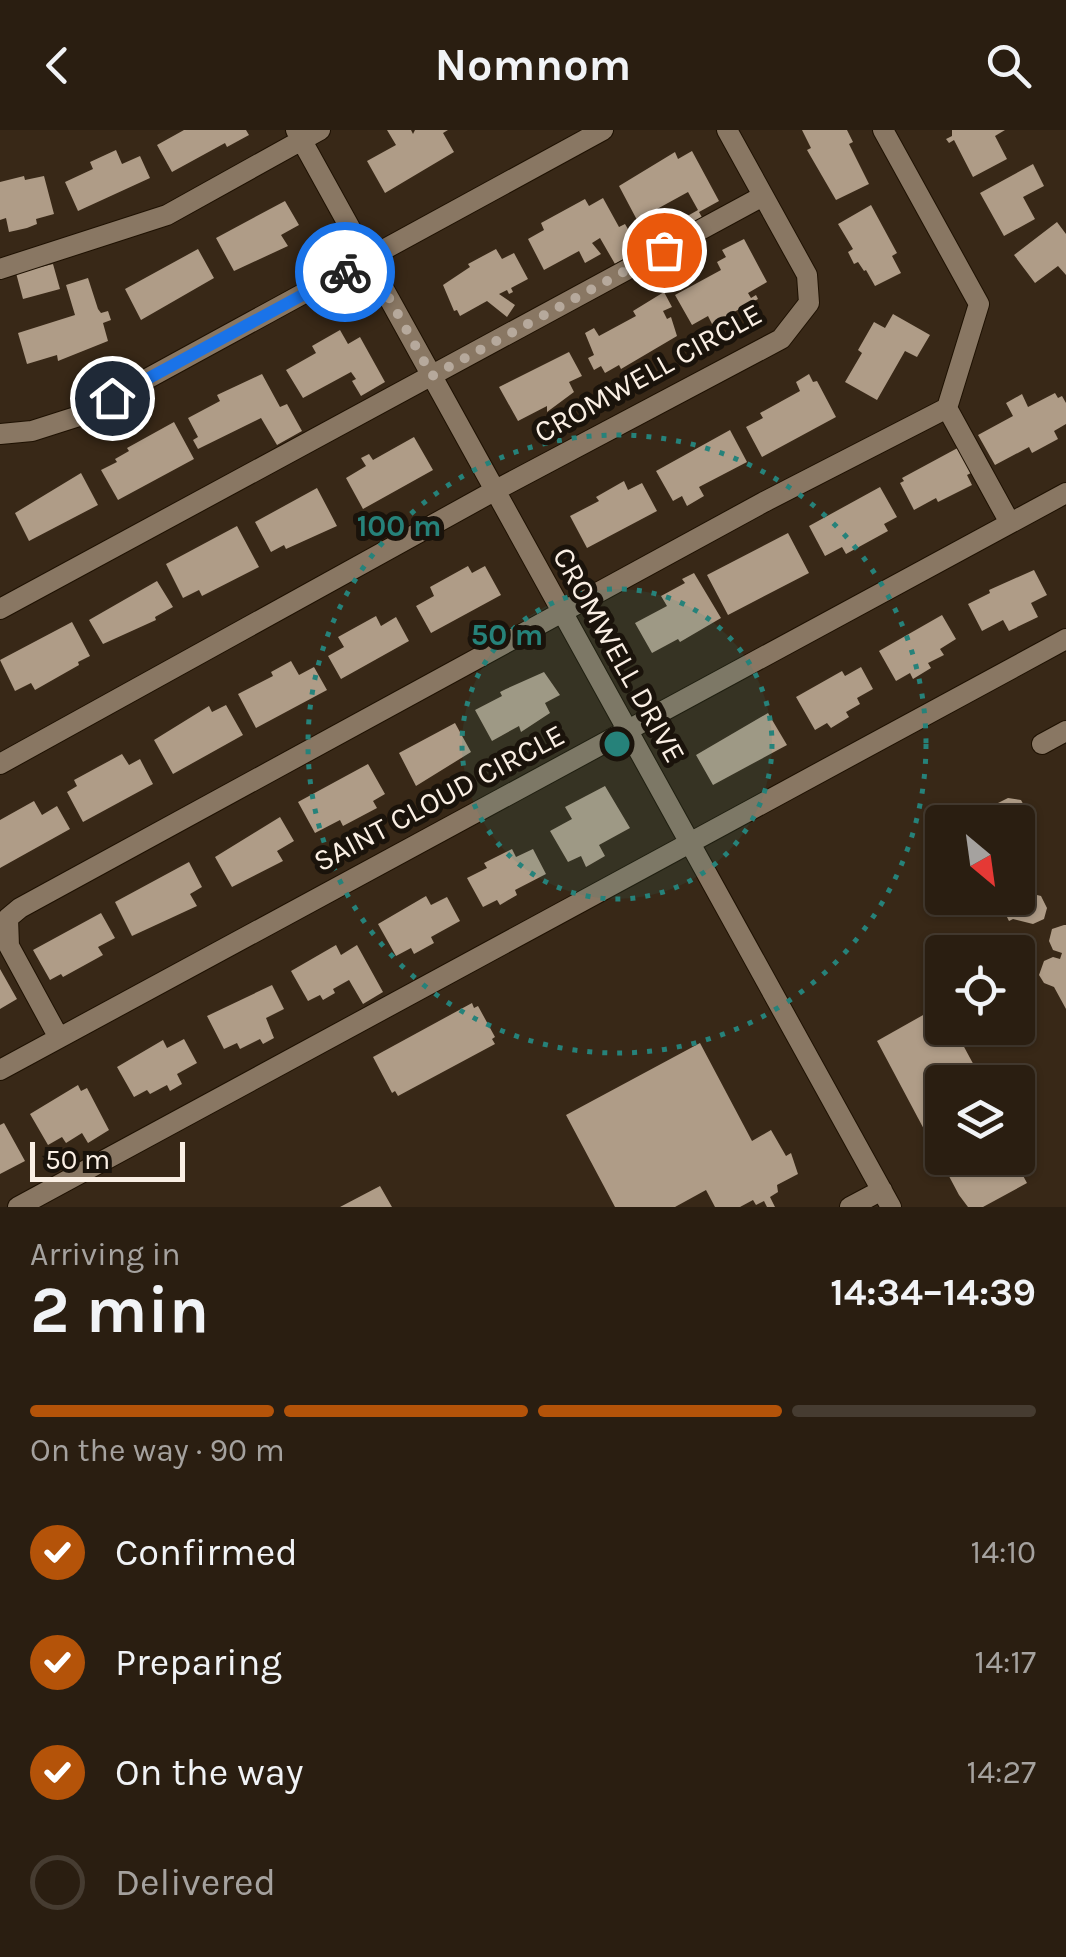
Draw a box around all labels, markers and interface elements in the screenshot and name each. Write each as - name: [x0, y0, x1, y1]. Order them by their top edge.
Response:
- icon: back: [30, 38, 85, 93]
- icon: search: [981, 38, 1036, 93]
- text: Nomnom: [435, 39, 631, 91]
- pin: [622, 208, 707, 293]
- courier: [295, 222, 395, 322]
- icon: bag: [637, 223, 692, 278]
- icon: bike: [318, 245, 373, 300]
- street label: CROMWELL CIRCLE: [528, 295, 768, 451]
- pin: [70, 356, 155, 441]
- icon: home: [85, 371, 140, 426]
- text: 100 m: [357, 508, 441, 544]
- street label: CROMWELL DRIVE: [545, 541, 693, 769]
- text: 50 m: [471, 617, 543, 653]
- street label: SAINT CLOUD CIRCLE: [307, 717, 571, 879]
- centre of rings: [599, 726, 635, 762]
- north arrow: [925, 805, 1035, 915]
- map controls: [925, 805, 1035, 1175]
- button: locate: [925, 935, 1035, 1045]
- button: layers: [925, 1065, 1035, 1175]
- scale bar: [30, 1137, 185, 1182]
- text: 50 m: [45, 1143, 110, 1176]
- text: Arriving in: [30, 1236, 181, 1273]
- text: 14:34–14:39: [830, 1270, 1036, 1315]
- text: 2 min: [30, 1272, 209, 1348]
- text: On the way · 90 m: [30, 1432, 285, 1469]
- icon: check: [30, 1525, 85, 1580]
- text: Confirmed: [115, 1530, 298, 1575]
- text: 14:10: [971, 1534, 1036, 1571]
- icon: check: [30, 1635, 85, 1690]
- text: Preparing: [115, 1640, 282, 1685]
- text: 14:17: [975, 1644, 1036, 1681]
- icon: check: [30, 1745, 85, 1800]
- text: On the way: [115, 1750, 303, 1795]
- text: 14:27: [967, 1754, 1036, 1791]
- text: Delivered: [115, 1860, 276, 1905]

